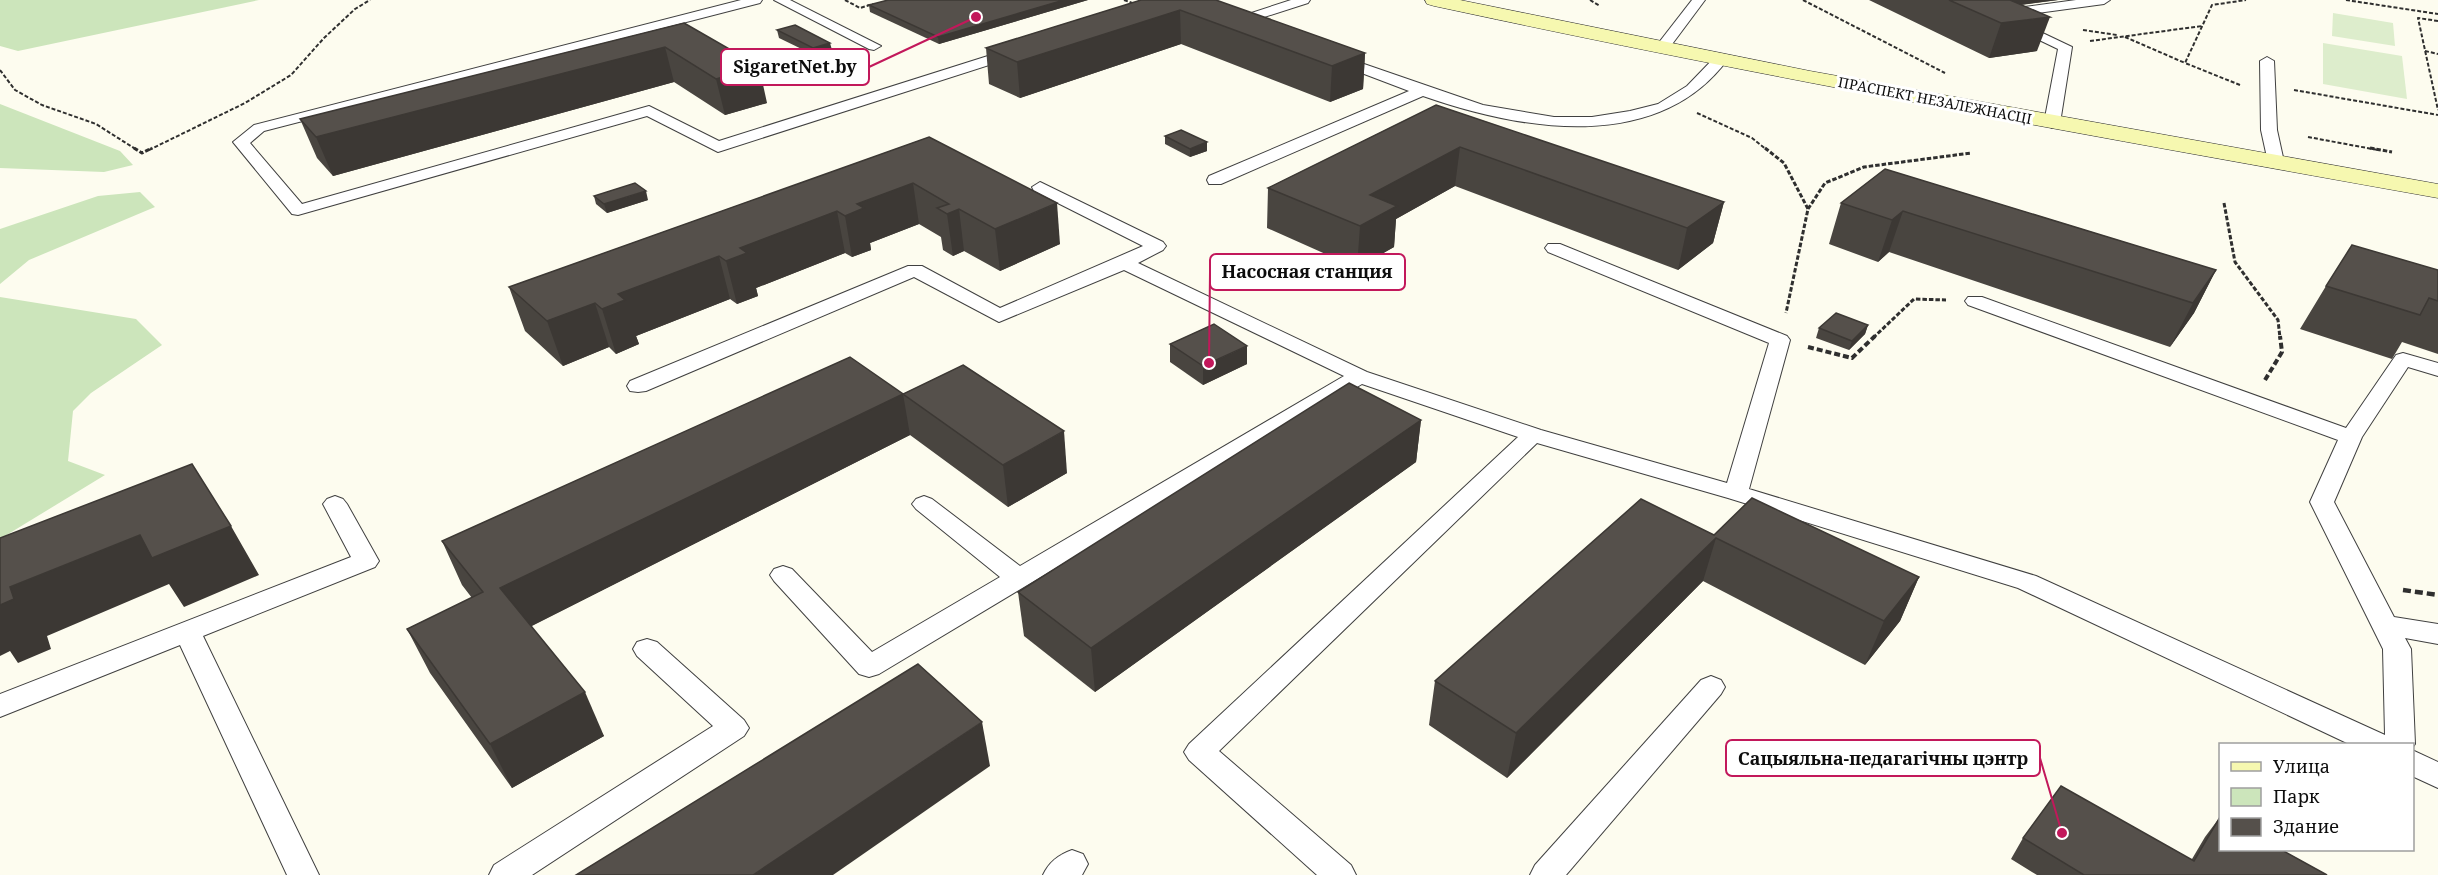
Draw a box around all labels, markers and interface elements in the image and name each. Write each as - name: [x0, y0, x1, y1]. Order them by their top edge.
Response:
- callout: SigaretNet.by: [721, 49, 869, 85]
- text: SigaretNet.by: [733, 54, 857, 78]
- street label: ПРАСПЕКТ НЕЗАЛЕЖНАСЦІ: [1837, 72, 2033, 128]
- callout: Насосная станция: [1210, 254, 1405, 290]
- text: Насосная станция: [1222, 259, 1393, 283]
- callout: Сацыяльна-педагагічны цэнтр: [1726, 740, 2040, 776]
- legend: [2219, 743, 2414, 851]
- text: Сацыяльна-педагагічны цэнтр: [1738, 746, 2028, 770]
- text: Улица: [2273, 754, 2330, 778]
- text: Парк: [2273, 784, 2320, 808]
- text: Здание: [2273, 814, 2339, 838]

